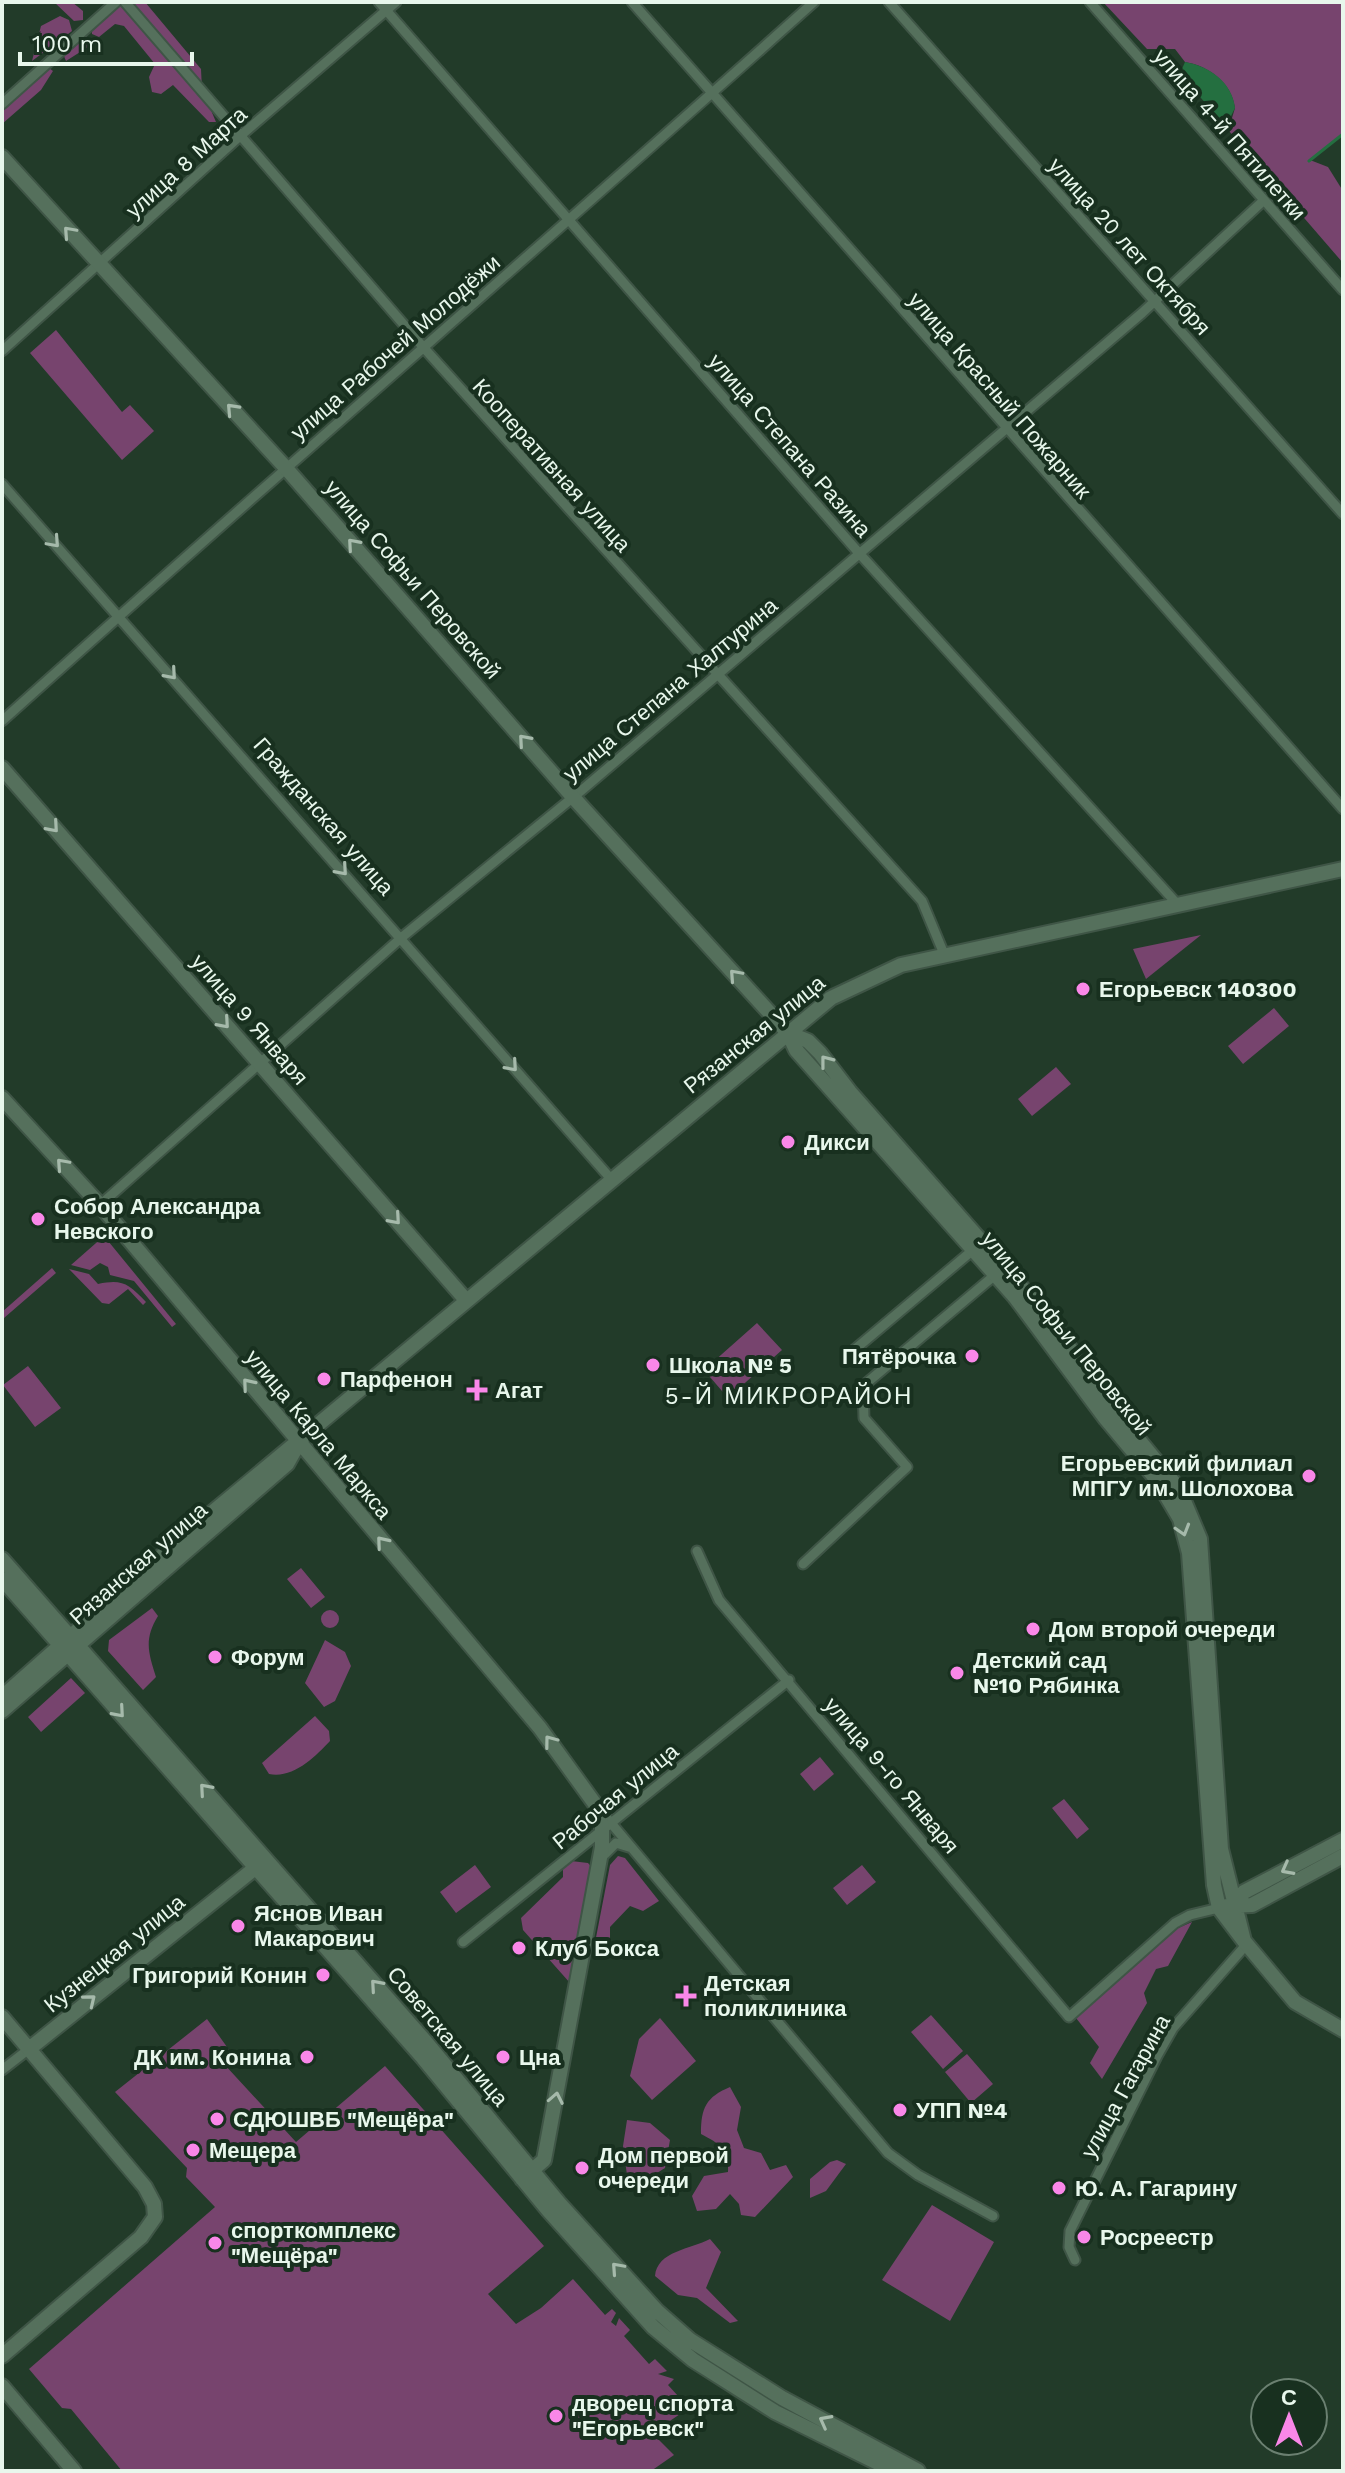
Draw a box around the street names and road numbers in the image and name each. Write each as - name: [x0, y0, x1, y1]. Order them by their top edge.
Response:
- street label: улица 4-й Пятилетки: [1148, 44, 1311, 225]
- street label: улица 8 Марта: [121, 101, 252, 223]
- street label: улица 20 лет Октября: [1044, 153, 1216, 340]
- street label: улица Рабочей Молодёжи: [286, 250, 505, 445]
- street label: улица Красный Пожарник: [903, 287, 1096, 504]
- street label: улица Степана Разина: [703, 349, 877, 543]
- street label: Кооперативная улица: [467, 374, 636, 557]
- street label: улица Софьи Перовской: [320, 475, 506, 684]
- street label: улица Степана Халтурина: [558, 592, 783, 786]
- street label: Гражданская улица: [248, 733, 399, 901]
- street label: улица 9 Января: [186, 949, 313, 1090]
- street label: Рязанская улица: [679, 970, 830, 1099]
- street label: улица Софьи Перовской: [977, 1226, 1157, 1440]
- street label: улица Карла Маркса: [241, 1345, 397, 1525]
- street label: Рязанская улица: [65, 1497, 213, 1630]
- street label: улица 9-го Января: [819, 1692, 964, 1858]
- street label: Рабочая улица: [548, 1738, 684, 1855]
- street label: Кузнецкая улица: [39, 1889, 190, 2018]
- street label: Советская улица: [382, 1962, 514, 2112]
- street label: улица Гагарина: [1076, 2010, 1175, 2162]

